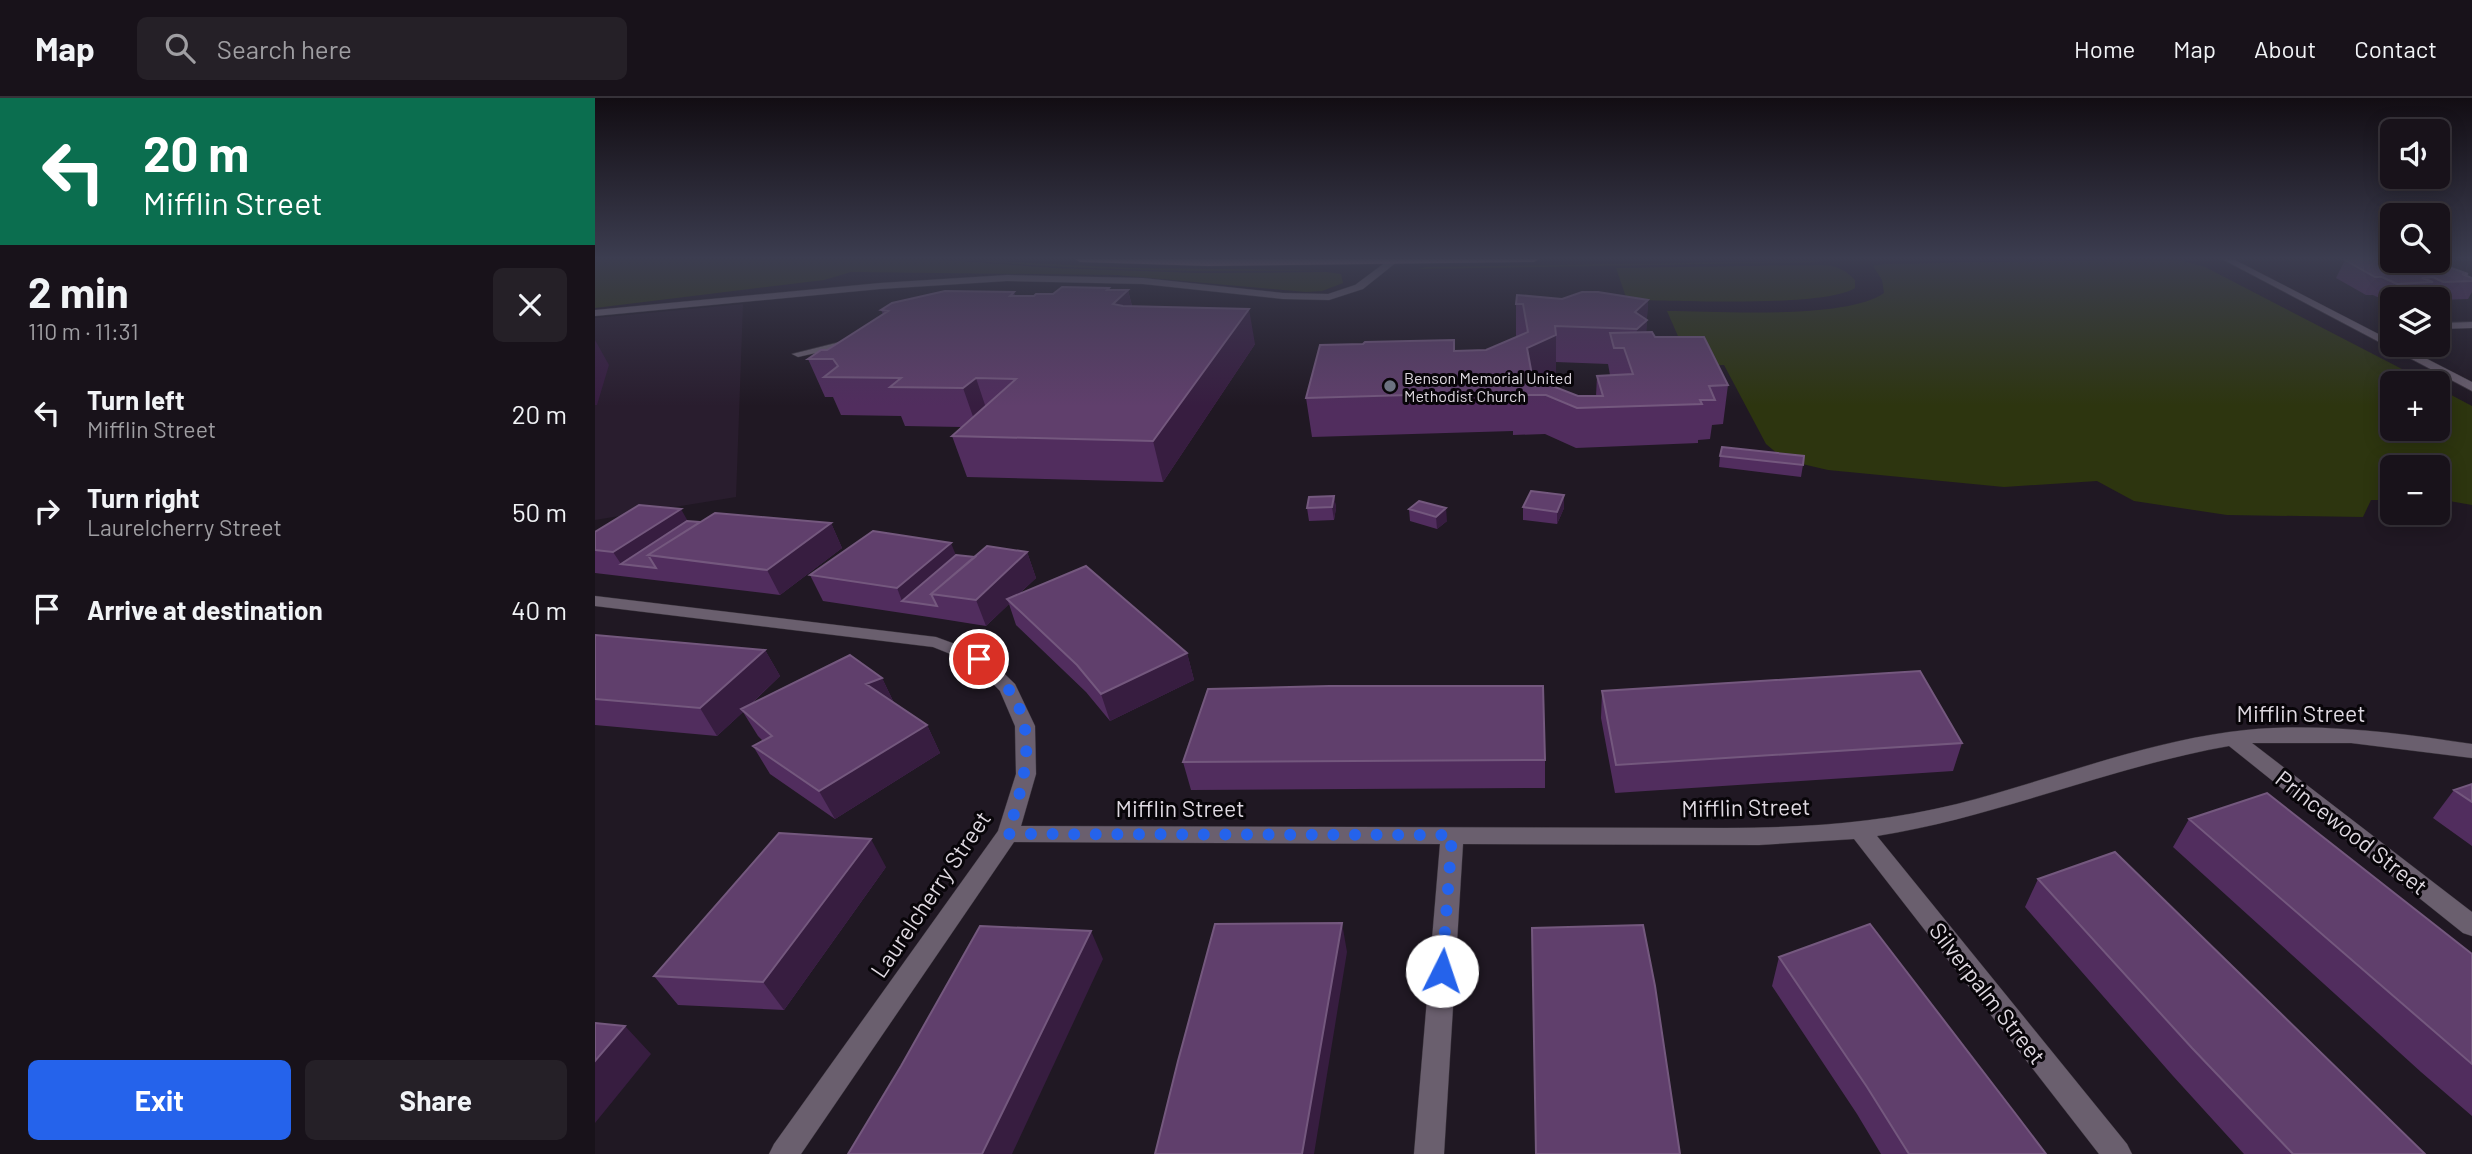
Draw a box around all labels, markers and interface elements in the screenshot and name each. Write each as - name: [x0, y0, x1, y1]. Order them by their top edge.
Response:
- search box: [137, 17, 627, 80]
- text: Map: [35, 28, 95, 68]
- icon: search: [161, 29, 199, 67]
- text: Search here: [217, 33, 352, 64]
- text: Home: [2074, 34, 2135, 63]
- text: Map: [2173, 34, 2216, 63]
- text: About: [2254, 34, 2316, 63]
- text: Contact: [2354, 34, 2437, 63]
- map controls: [2380, 119, 2450, 525]
- button: sound: [2380, 119, 2450, 189]
- text: 20 m: [143, 123, 249, 182]
- icon: left: [28, 126, 119, 217]
- text: Mifflin Street: [143, 183, 323, 221]
- button: search: [2380, 203, 2450, 273]
- text: 2 min: [28, 266, 129, 316]
- button: close: [493, 268, 567, 342]
- button: layers: [2380, 287, 2450, 357]
- text: 110 m · 11:31: [28, 317, 139, 345]
- place label: Benson Memorial United Methodist Church: [1404, 368, 1572, 405]
- button: +: [2380, 371, 2450, 441]
- marker: Benson Memorial United Methodist Church: [1382, 378, 1398, 394]
- text: Turn left: [87, 384, 185, 415]
- icon: left: [28, 394, 66, 432]
- text: 20 m: [512, 398, 567, 429]
- text: Mifflin Street: [87, 415, 216, 443]
- button: −: [2380, 455, 2450, 525]
- text: Turn right: [87, 482, 200, 513]
- icon: right: [28, 492, 66, 530]
- text: 50 m: [512, 496, 567, 527]
- text: Laurelcherry Street: [87, 513, 282, 541]
- icon: arrive: [28, 590, 66, 628]
- text: Arrive at destination: [87, 594, 323, 625]
- text: 40 m: [511, 594, 567, 625]
- pin: [949, 629, 1009, 689]
- icon: arrive: [960, 640, 998, 678]
- street label: Mifflin Street: [2236, 699, 2366, 727]
- street label: Princewood Street: [2270, 764, 2434, 900]
- street label: Mifflin Street: [1681, 792, 1811, 822]
- street label: Mifflin Street: [1115, 794, 1245, 822]
- street label: Laurelcherry Street: [864, 805, 996, 983]
- street label: Silverpalm Street: [1924, 917, 2052, 1069]
- position arrow: [1405, 934, 1479, 1008]
- button: Exit: [28, 1060, 291, 1140]
- button: Share: [305, 1060, 567, 1140]

